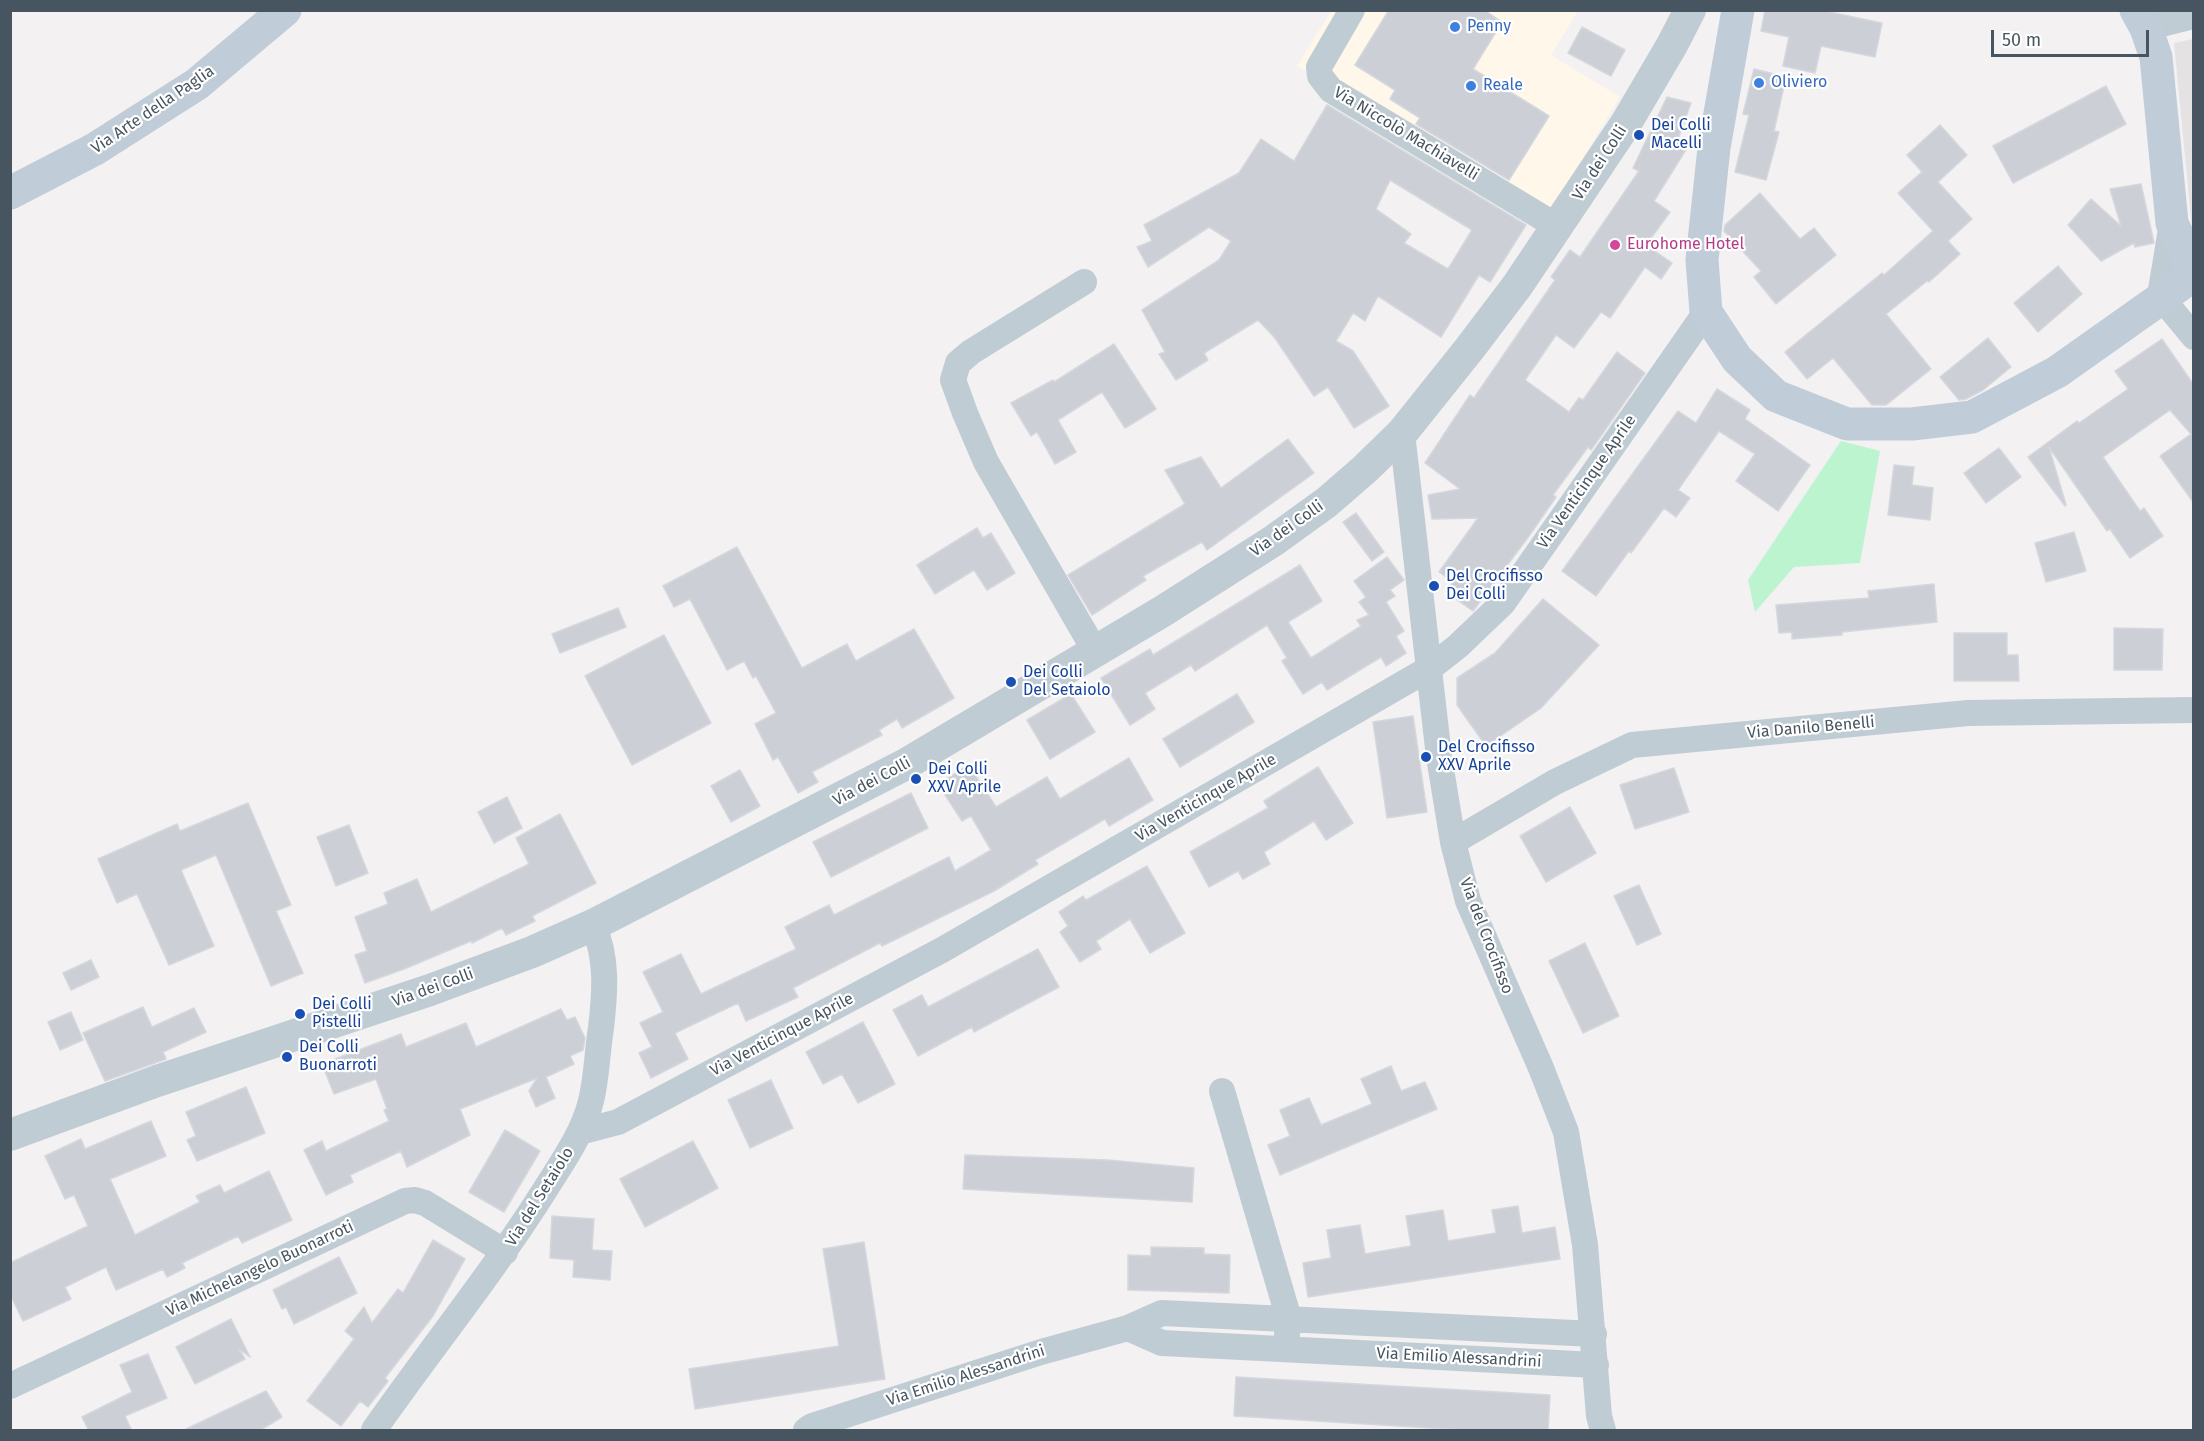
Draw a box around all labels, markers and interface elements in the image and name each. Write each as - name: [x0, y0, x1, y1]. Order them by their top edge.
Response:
- place label: Penny: [1467, 17, 1511, 37]
- scale bar: [1994, 18, 2152, 56]
- marker: Penny: [1448, 20, 1462, 34]
- text: 50 m: [2002, 29, 2041, 51]
- street label: Via Arte della Paglia: [88, 62, 218, 158]
- place label: Oliviero: [1771, 73, 1827, 93]
- place label: Reale: [1483, 76, 1523, 96]
- marker: Oliviero: [1752, 76, 1766, 90]
- marker: Reale: [1464, 79, 1478, 93]
- street label: Via Niccolò Machiavelli: [1330, 83, 1482, 185]
- place label: Dei Colli Macelli: [1651, 116, 1711, 154]
- street label: Via dei Colli: [1569, 122, 1631, 204]
- marker: Dei Colli Macelli: [1632, 128, 1646, 142]
- place label: Eurohome Hotel: [1627, 235, 1744, 255]
- marker: Eurohome Hotel: [1608, 238, 1622, 252]
- street label: Via Venticinque Aprile: [1533, 411, 1641, 553]
- street label: Via dei Colli: [1247, 497, 1327, 561]
- place label: Del Crocifisso Dei Colli: [1446, 567, 1543, 605]
- marker: Del Crocifisso Dei Colli: [1427, 579, 1441, 593]
- place label: Dei Colli Del Setaiolo: [1023, 663, 1111, 701]
- marker: Dei Colli Del Setaiolo: [1004, 675, 1018, 689]
- street label: Via Danilo Benelli: [1747, 713, 1875, 743]
- place label: Del Crocifisso XXV Aprile: [1438, 738, 1535, 776]
- street label: Via Venticinque Aprile: [1132, 750, 1280, 846]
- marker: Del Crocifisso XXV Aprile: [1419, 750, 1433, 764]
- street label: Via dei Colli: [830, 754, 914, 810]
- place label: Dei Colli XXV Aprile: [928, 760, 1001, 798]
- marker: Dei Colli XXV Aprile: [909, 772, 923, 786]
- street label: Via del Crocifisso: [1455, 875, 1517, 997]
- street label: Via dei Colli: [390, 964, 476, 1012]
- street label: Via Venticinque Aprile: [707, 989, 857, 1081]
- place label: Dei Colli Pistelli: [312, 995, 372, 1033]
- marker: Dei Colli Pistelli: [293, 1007, 307, 1021]
- place label: Dei Colli Buonarroti: [299, 1038, 377, 1076]
- marker: Dei Colli Buonarroti: [280, 1050, 294, 1064]
- street label: Via del Setaiolo: [502, 1144, 578, 1250]
- street label: Via Michelangelo Buonarroti: [163, 1217, 357, 1321]
- street label: Via Emilio Alessandrini: [885, 1341, 1047, 1411]
- street label: Via Emilio Alessandrini: [1376, 1344, 1542, 1372]

